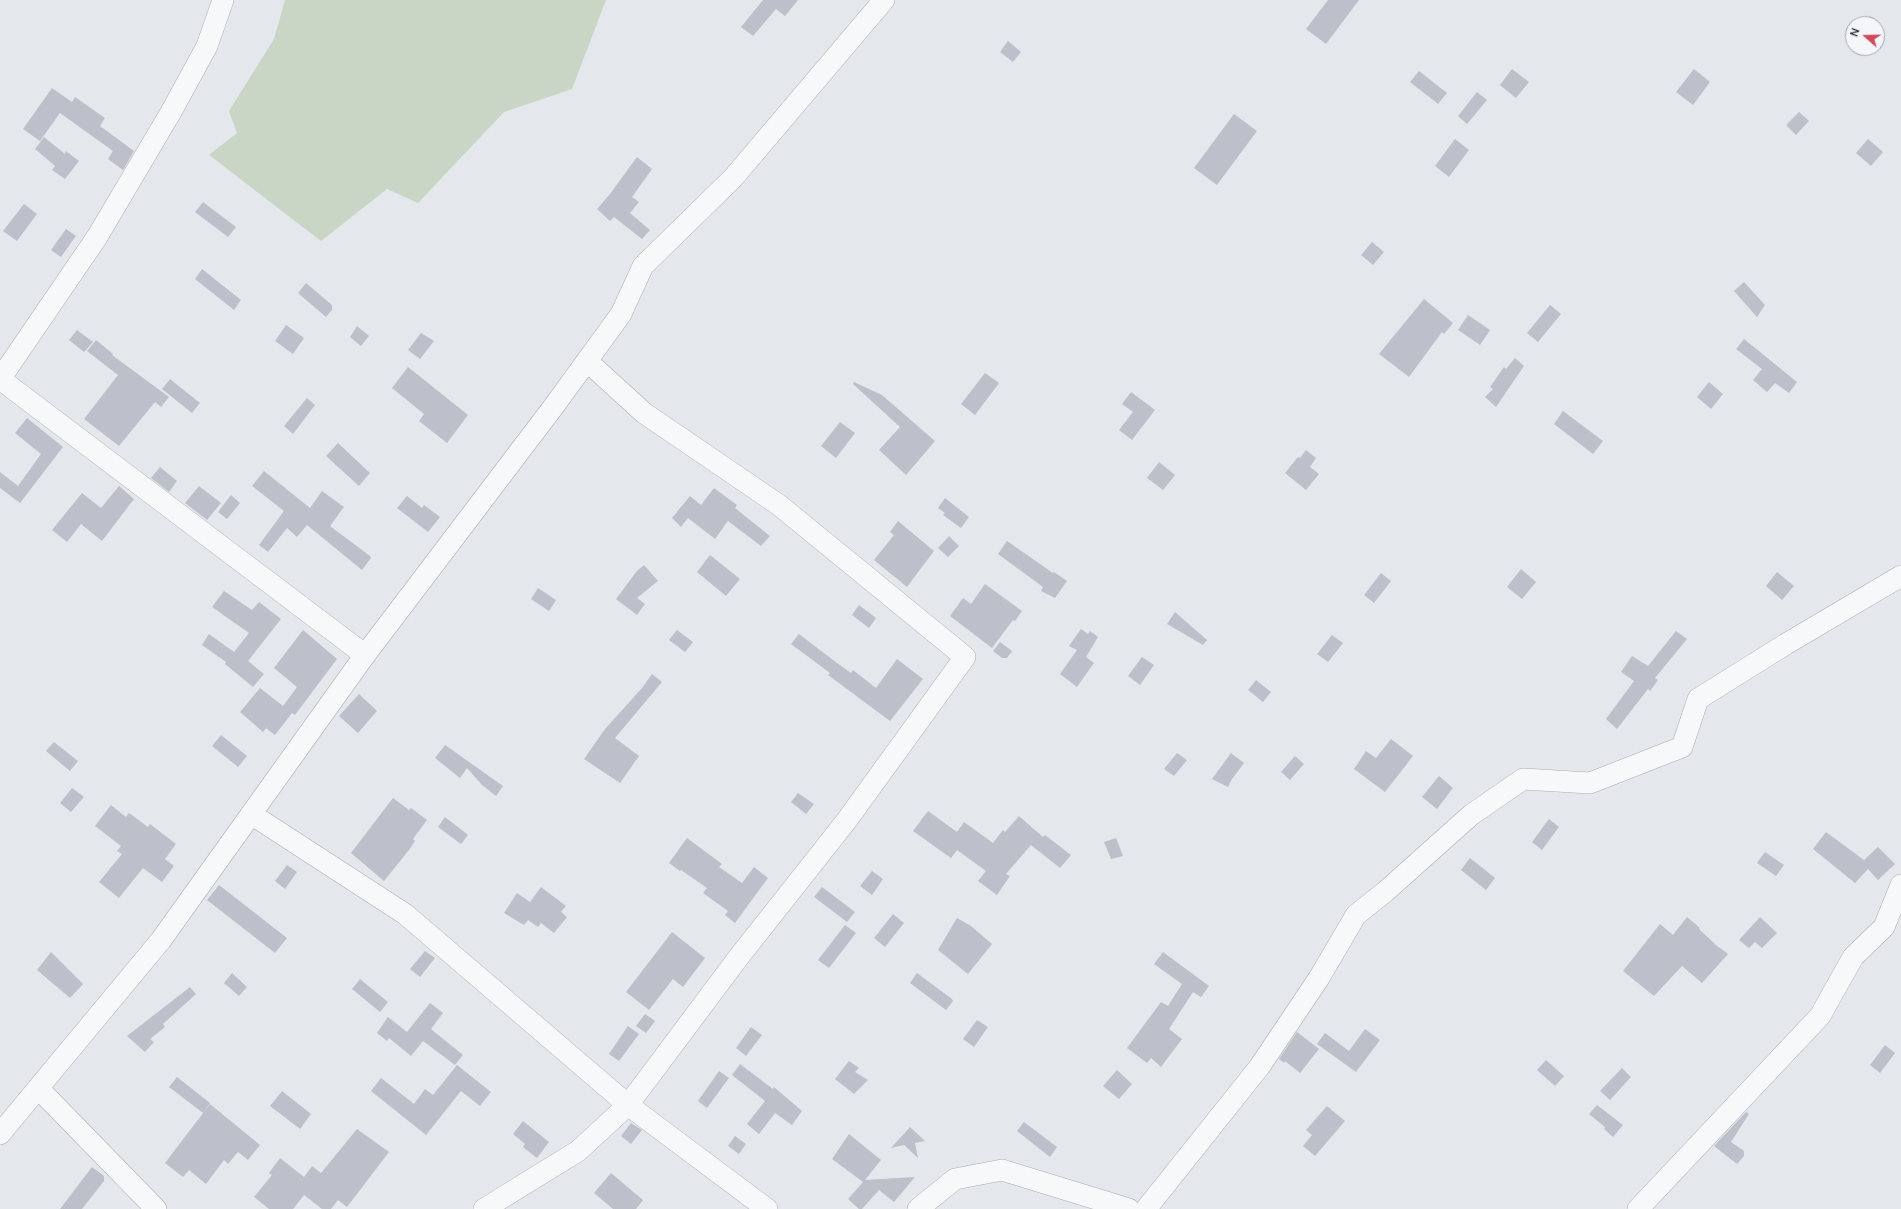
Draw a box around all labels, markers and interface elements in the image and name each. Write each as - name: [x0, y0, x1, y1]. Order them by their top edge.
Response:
- north arrow: [1845, 16, 1885, 56]
- text: N: [1846, 26, 1863, 38]

